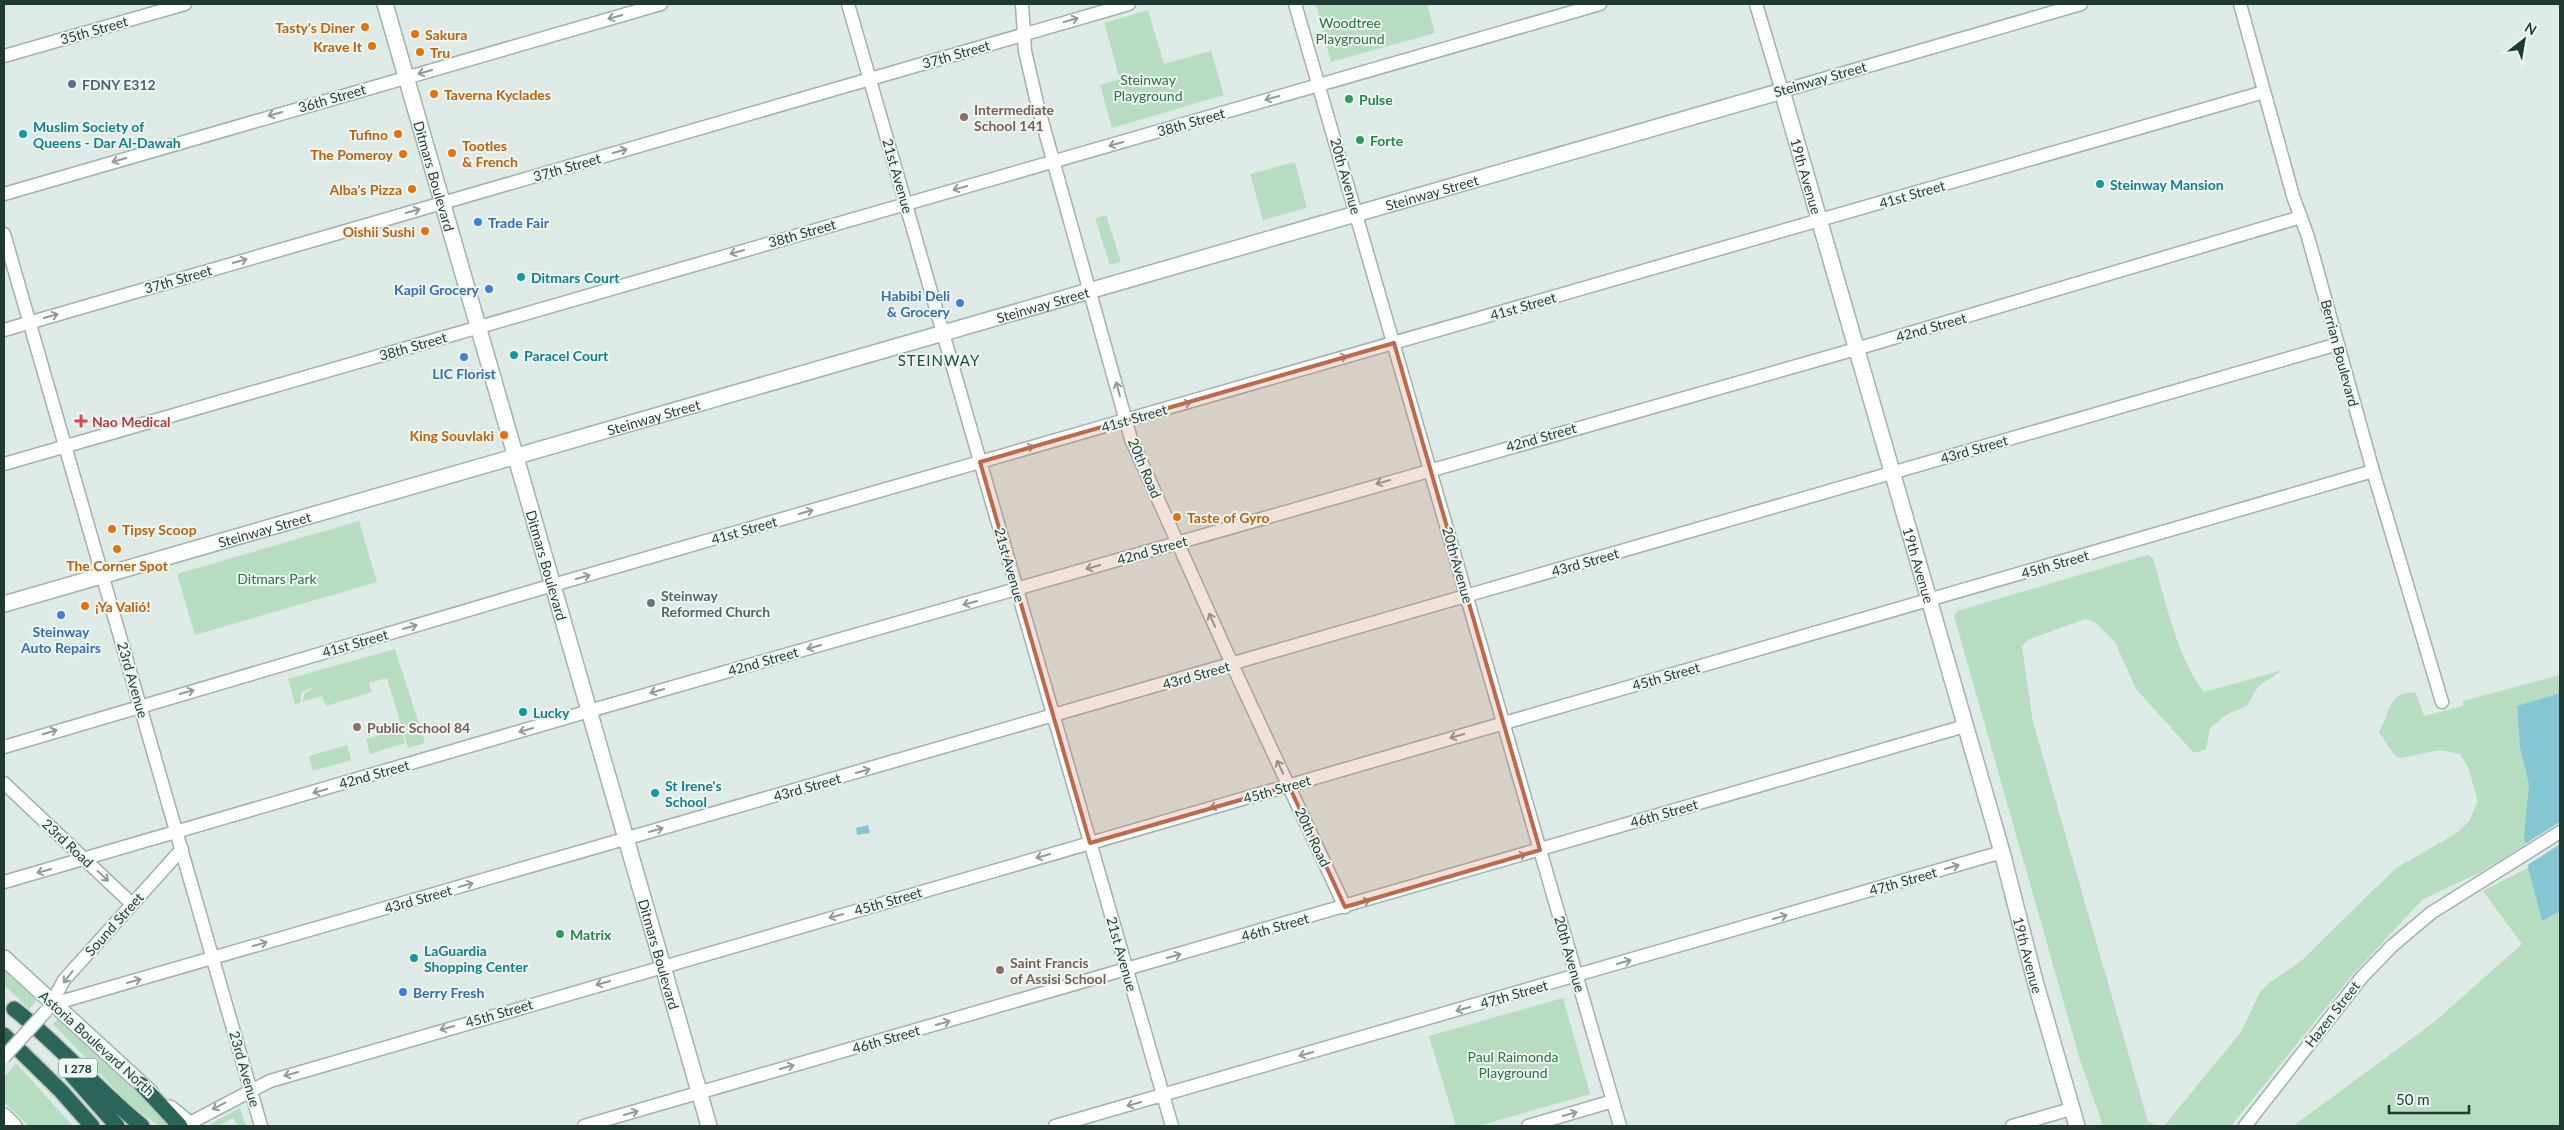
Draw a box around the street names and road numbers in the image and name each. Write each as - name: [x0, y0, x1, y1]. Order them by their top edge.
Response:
- street label: 35th Street: [58, 12, 130, 48]
- street label: 37th Street: [920, 36, 992, 72]
- street label: Steinway Street: [1772, 58, 1868, 100]
- street label: 36th Street: [296, 80, 368, 116]
- street label: 38th Street: [1155, 104, 1227, 140]
- street label: Ditmars Boulevard: [411, 119, 459, 233]
- street label: 20th Avenue: [1327, 136, 1365, 216]
- street label: 19th Avenue: [1787, 136, 1826, 216]
- street label: 21st Avenue: [879, 137, 917, 215]
- street label: 37th Street: [531, 149, 603, 185]
- street label: Steinway Street: [1383, 171, 1480, 214]
- street label: 41st Street: [1877, 176, 1947, 212]
- street label: 38th Street: [766, 215, 838, 251]
- street label: 37th Street: [142, 261, 214, 297]
- street label: Steinway Street: [994, 283, 1091, 326]
- street label: 41st Street: [1488, 288, 1558, 324]
- street label: Berrian Boulevard: [2318, 298, 2362, 408]
- street label: 42nd Street: [1894, 309, 1968, 345]
- street label: 38th Street: [377, 328, 449, 364]
- street label: Steinway Street: [605, 395, 702, 438]
- street label: 41st Street: [1099, 400, 1169, 436]
- street label: 42nd Street: [1504, 419, 1578, 455]
- street label: 43rd Street: [1938, 431, 2010, 467]
- street label: 20th Road: [1125, 435, 1165, 501]
- street label: Steinway Street: [216, 507, 313, 550]
- street label: Ditmars Boulevard: [523, 508, 571, 622]
- street label: 41st Street: [709, 512, 779, 548]
- street label: 20th Avenue: [1439, 525, 1477, 605]
- street label: 19th Avenue: [1900, 525, 1938, 605]
- street label: 21st Avenue: [991, 526, 1029, 604]
- street label: 42nd Street: [1115, 532, 1189, 568]
- street label: 43rd Street: [1549, 544, 1621, 580]
- street label: 45th Street: [2019, 546, 2091, 582]
- street label: 41st Street: [320, 625, 390, 661]
- street label: 23rd Avenue: [114, 640, 152, 720]
- street label: 42nd Street: [726, 643, 800, 679]
- street label: 43rd Street: [1160, 657, 1232, 693]
- street label: 45th Street: [1630, 658, 1702, 694]
- street label: 42nd Street: [337, 756, 411, 792]
- street label: 43rd Street: [771, 769, 843, 805]
- street label: 45th Street: [1241, 771, 1313, 807]
- street label: 46th Street: [1628, 795, 1700, 831]
- street label: 20th Road: [1292, 805, 1334, 869]
- street label: 23rd Road: [39, 815, 97, 871]
- street label: 47th Street: [1867, 863, 1939, 899]
- street label: 43rd Street: [382, 881, 454, 917]
- street label: 45th Street: [852, 883, 924, 919]
- street label: Sound Street: [81, 889, 147, 959]
- street label: Ditmars Boulevard: [635, 897, 683, 1011]
- street label: 46th Street: [1239, 909, 1311, 945]
- street label: 20th Avenue: [1551, 914, 1589, 994]
- street label: 21st Avenue: [1103, 915, 1141, 993]
- street label: 19th Avenue: [2010, 915, 2047, 995]
- street label: 47th Street: [1478, 976, 1550, 1012]
- street label: Hazen Street: [2301, 978, 2363, 1050]
- street label: Astoria Boulevard North: [36, 987, 158, 1099]
- street label: 45th Street: [463, 995, 535, 1031]
- street label: 46th Street: [850, 1021, 922, 1057]
- street label: 23rd Avenue: [226, 1029, 264, 1109]
- road number: I 278: [59, 1058, 97, 1078]

